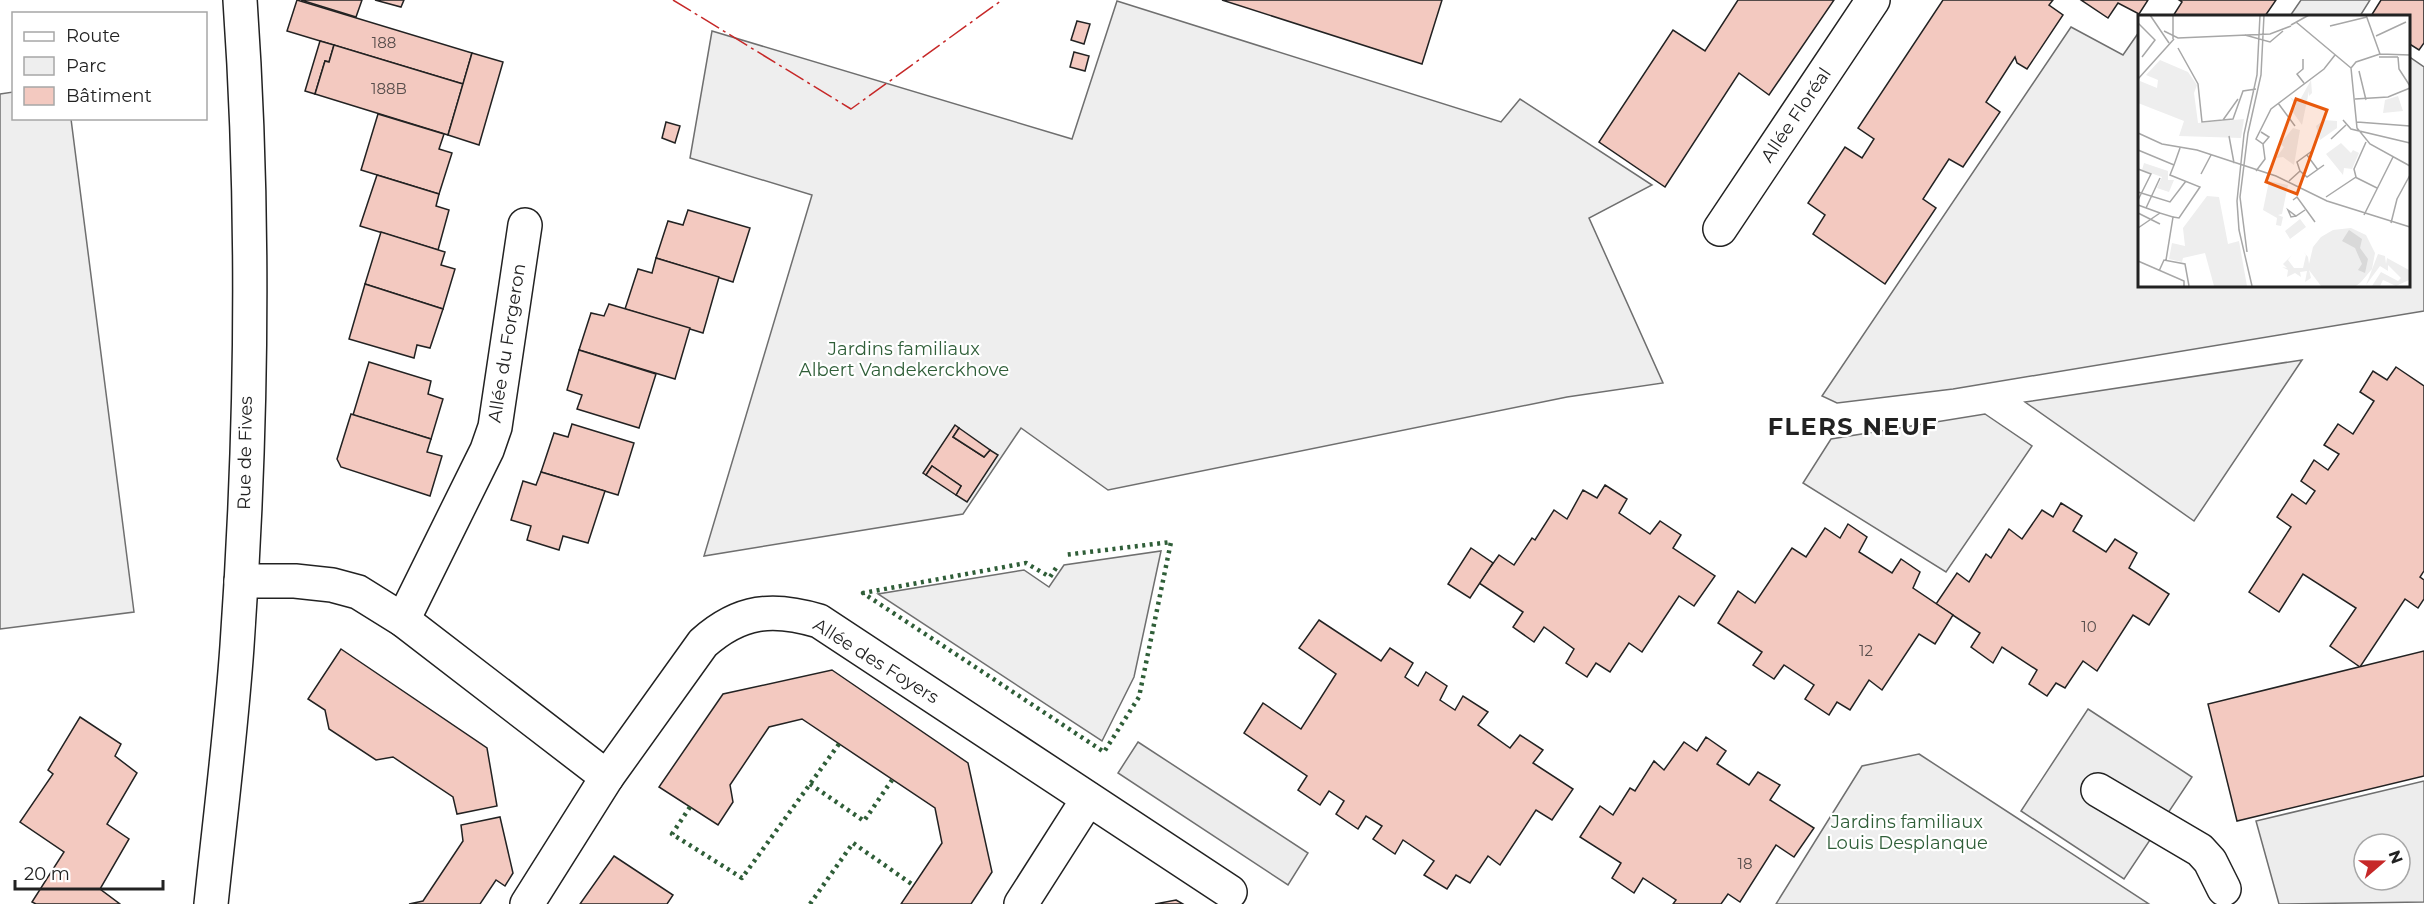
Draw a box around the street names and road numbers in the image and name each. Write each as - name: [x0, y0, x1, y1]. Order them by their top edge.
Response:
- street label: Allée Floréal: [1756, 63, 1836, 167]
- street label: Allée du Forgeron: [484, 262, 530, 424]
- street label: Rue de Fives: [233, 396, 257, 510]
- street label: Allée des Foyers: [809, 614, 943, 709]

